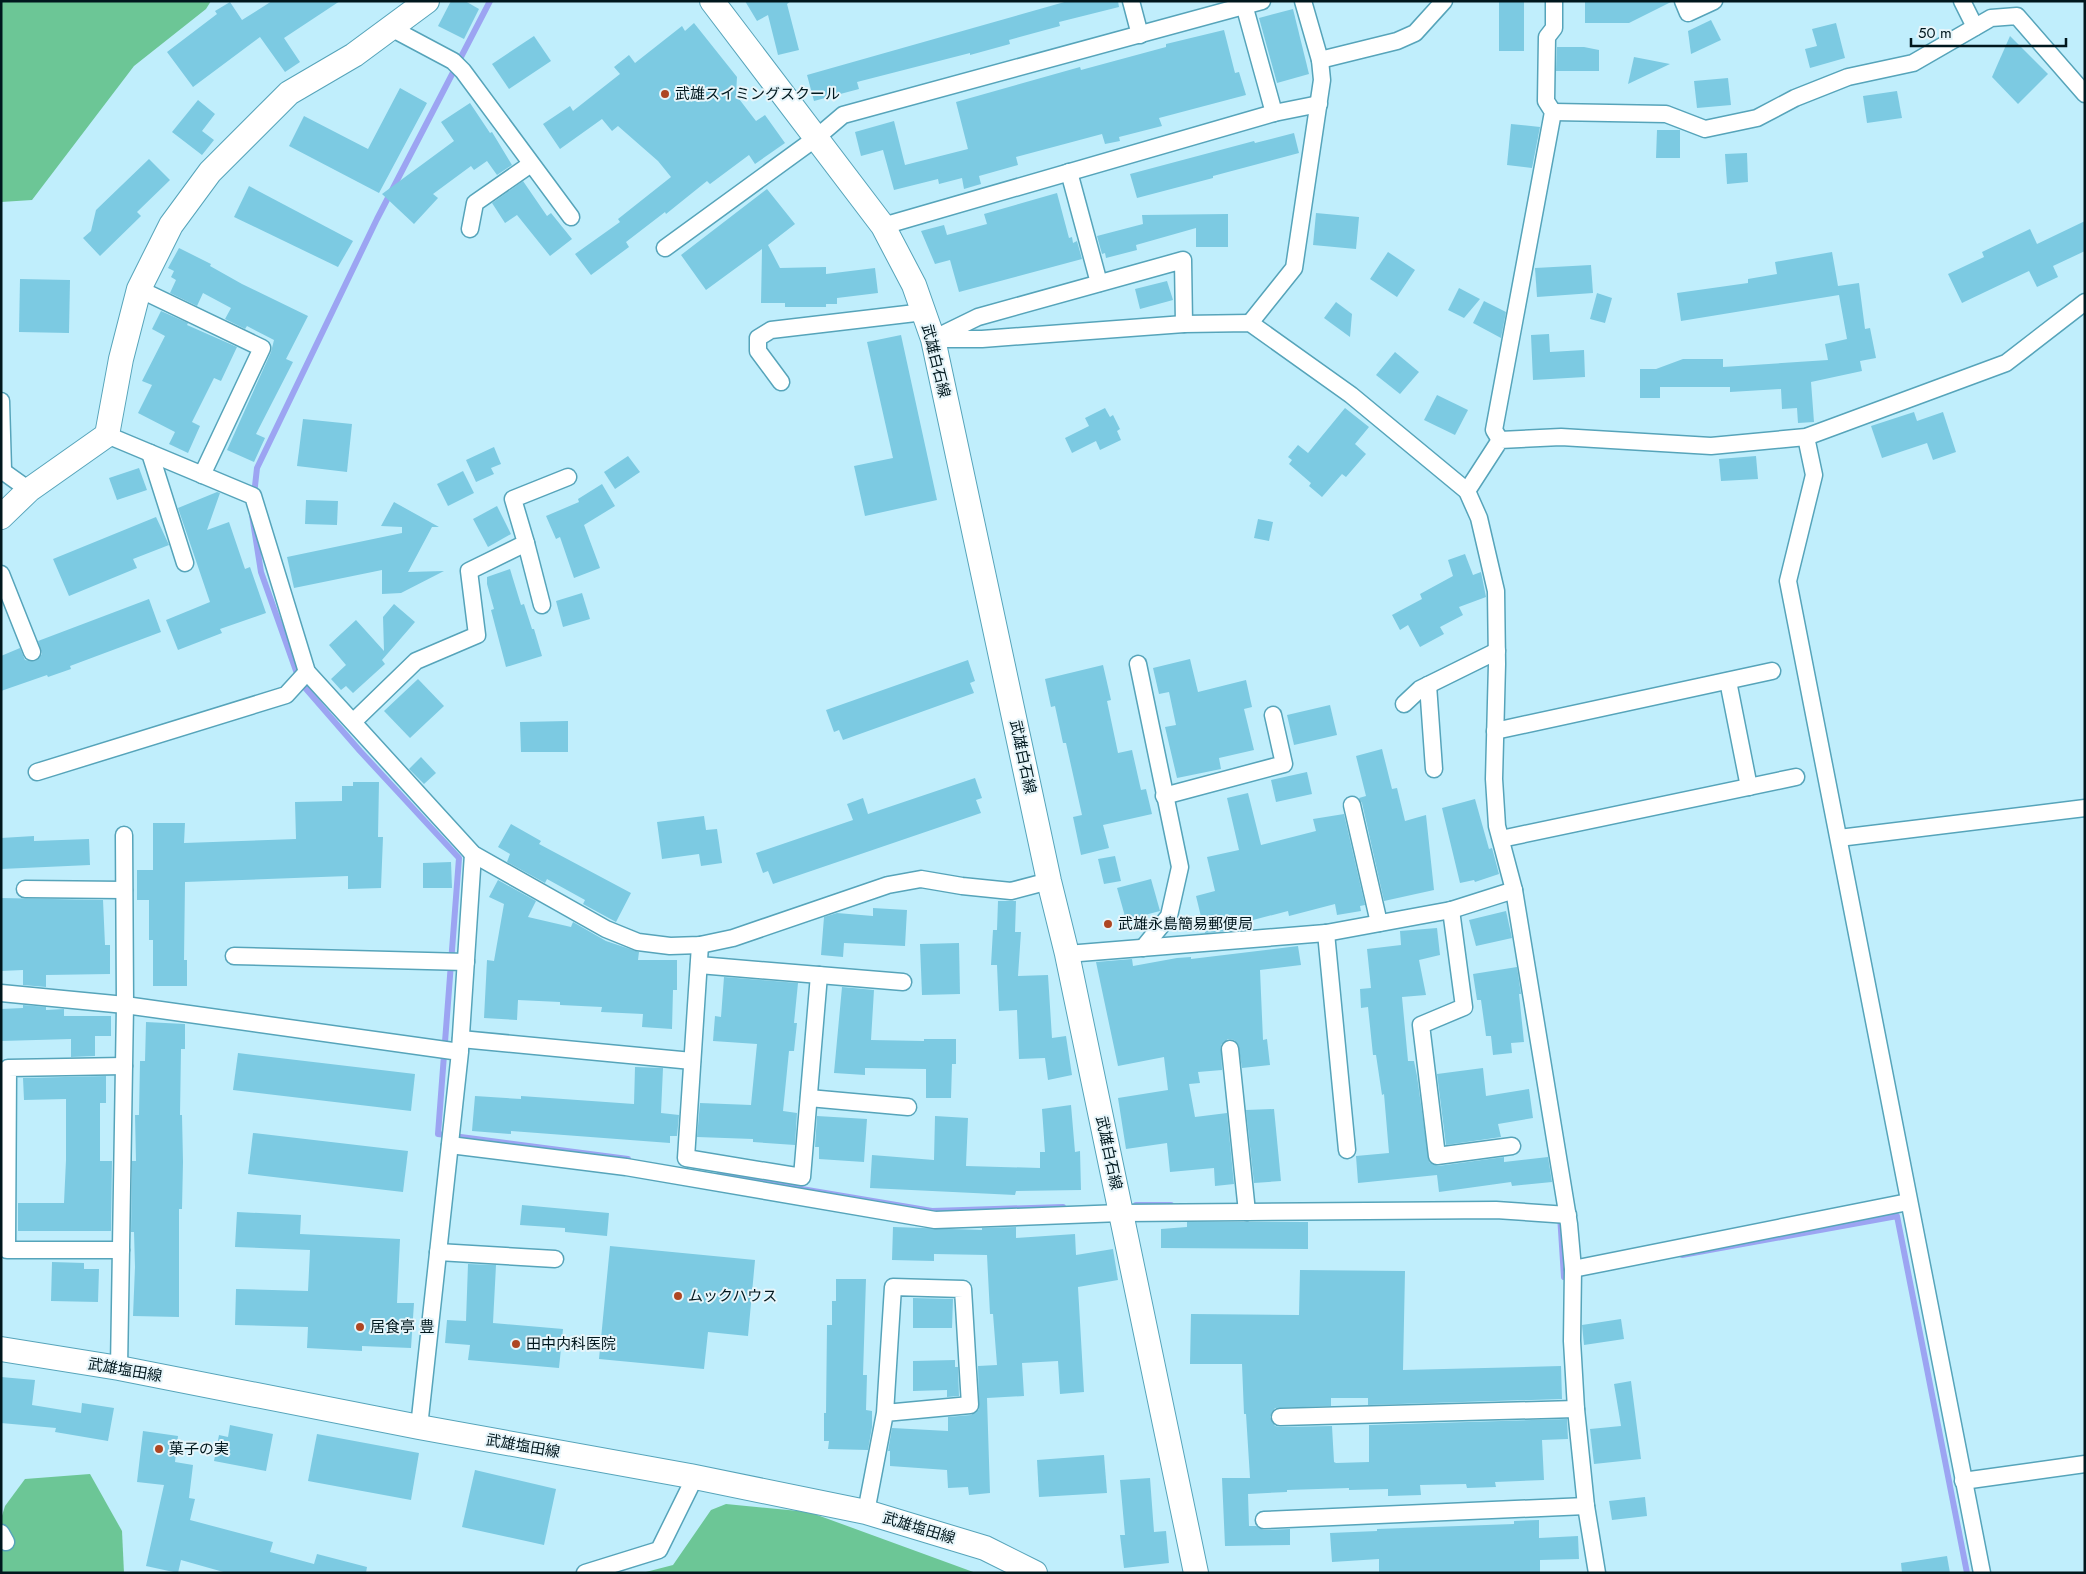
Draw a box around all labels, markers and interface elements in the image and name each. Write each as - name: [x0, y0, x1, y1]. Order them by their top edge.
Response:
- scale bar: [1911, 15, 2066, 47]
- text: 50 m: [1918, 22, 1952, 44]
- place label: 武雄スイミングスクール: [675, 83, 840, 105]
- marker: 武雄スイミングスクール: [659, 88, 671, 100]
- street label: 武雄白石線: [916, 322, 956, 400]
- street label: 武雄白石線: [1004, 718, 1042, 796]
- place label: 武雄永島簡易郵便局: [1118, 913, 1253, 935]
- marker: 武雄永島簡易郵便局: [1102, 918, 1114, 930]
- street label: 武雄白石線: [1090, 1114, 1128, 1192]
- place label: ムックハウス: [688, 1285, 777, 1307]
- marker: ムックハウス: [672, 1290, 684, 1302]
- place label: 居食亭 豊: [370, 1316, 435, 1338]
- marker: 居食亭 豊: [354, 1321, 366, 1333]
- place label: 田中内科医院: [526, 1333, 616, 1355]
- marker: 田中内科医院: [510, 1338, 522, 1350]
- street label: 武雄塩田線: [86, 1353, 164, 1387]
- street label: 武雄塩田線: [484, 1429, 562, 1463]
- place label: 菓子の実: [169, 1438, 229, 1460]
- marker: 菓子の実: [153, 1443, 165, 1455]
- street label: 武雄塩田線: [880, 1507, 958, 1549]

